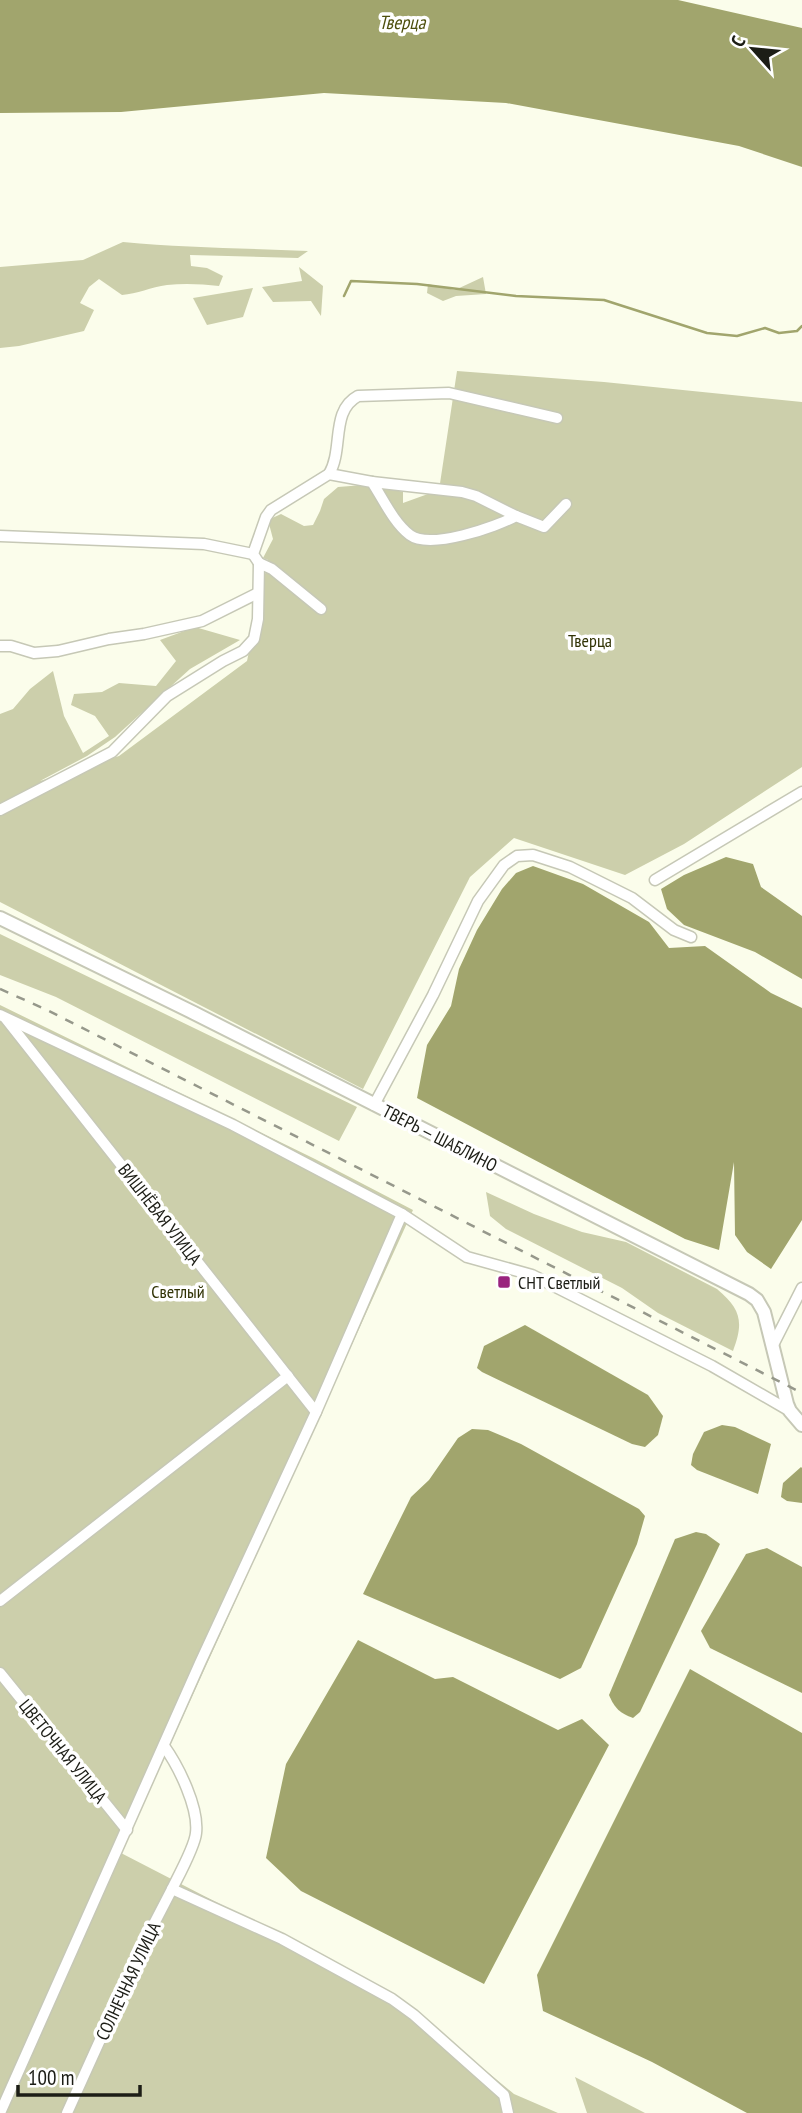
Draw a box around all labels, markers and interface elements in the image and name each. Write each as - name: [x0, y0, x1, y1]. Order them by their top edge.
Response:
- water label: Тверца: [379, 10, 427, 34]
- north arrow: [718, 14, 788, 84]
- text: С: [725, 32, 751, 51]
- park label: Тверца: [568, 629, 612, 652]
- street label: ТВЕРЬ — ШАБЛИНО: [379, 1099, 501, 1177]
- street label: ВИШНЁВАЯ УЛИЦА: [113, 1159, 207, 1270]
- place label: СНТ Светлый: [518, 1271, 600, 1294]
- marker: СНТ Светлый: [496, 1274, 512, 1290]
- park label: Светлый: [151, 1280, 205, 1303]
- street label: ЦВЕТОЧНАЯ УЛИЦА: [14, 1694, 112, 1808]
- street label: СОЛНЕЧНАЯ УЛИЦА: [91, 1918, 166, 2044]
- scale bar: [18, 2054, 140, 2098]
- text: 100 m: [28, 2064, 74, 2091]

